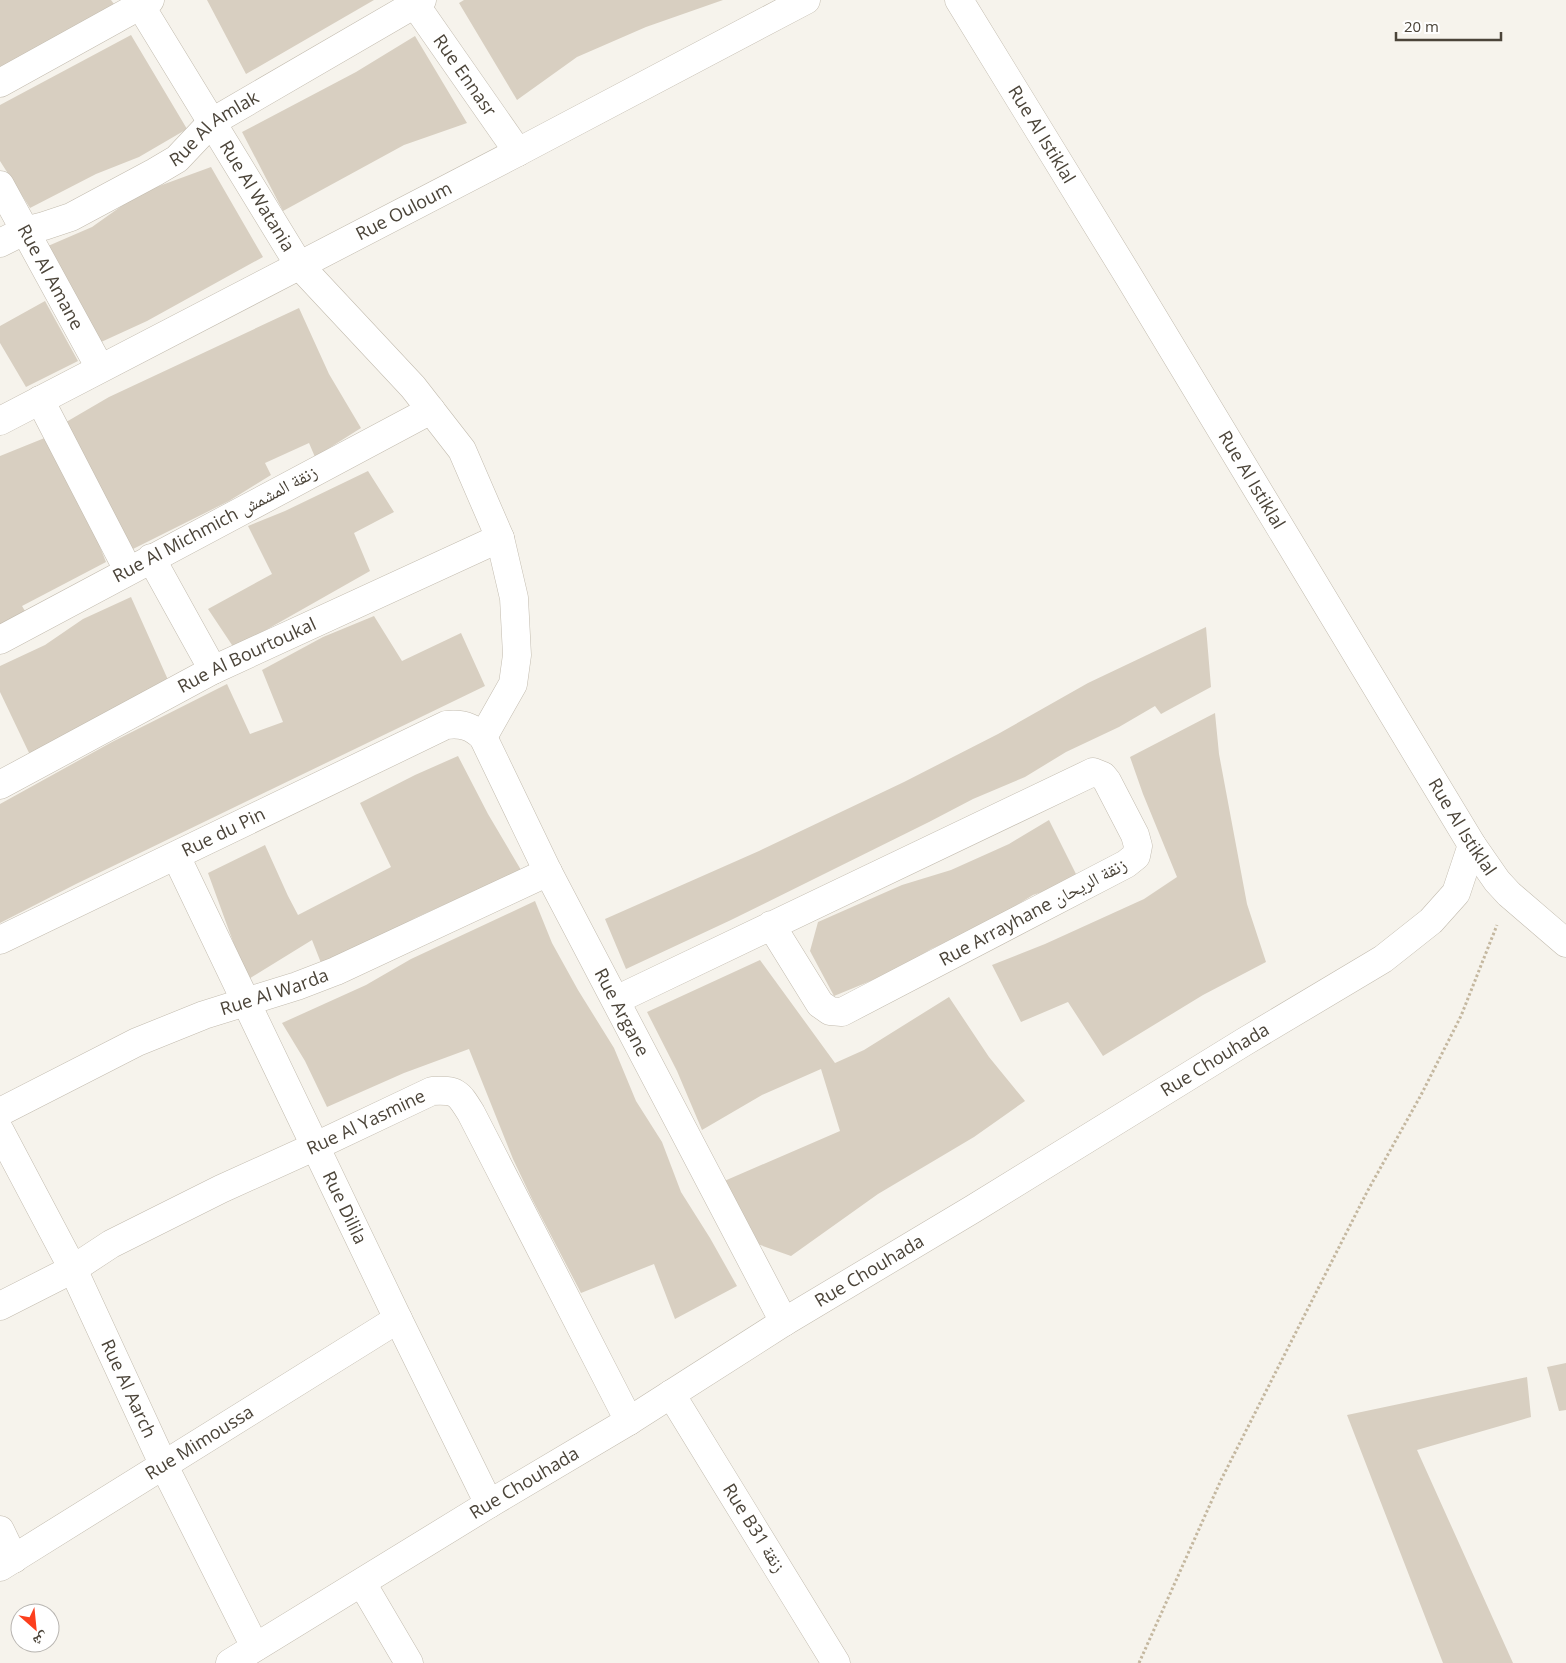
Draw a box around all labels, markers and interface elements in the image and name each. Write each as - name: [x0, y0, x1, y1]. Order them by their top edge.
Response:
- scale bar: [1396, 10, 1501, 42]
- text: 20 m: [1404, 16, 1439, 36]
- street label: Rue Ennasr: [428, 29, 503, 121]
- street label: Rue Al Istiklal: [1003, 81, 1082, 188]
- street label: Rue Al Amlak: [165, 84, 263, 172]
- street label: Rue Al Watania: [215, 136, 301, 256]
- street label: Rue Ouloum: [351, 176, 456, 245]
- street label: Rue Al Amane: [13, 220, 90, 334]
- street label: Rue Al Istiklal: [1213, 426, 1291, 533]
- street label: Rue Al Michmich زنقة المشمش: [108, 459, 321, 587]
- street label: Rue Al Bourtoukal: [173, 611, 320, 698]
- street label: Rue Al Istiklal: [1423, 773, 1503, 880]
- street label: Rue du Pin: [177, 801, 269, 862]
- street label: Rue Arrayhane زنقة الريحان: [935, 851, 1131, 971]
- street label: Rue Al Warda: [217, 962, 332, 1020]
- street label: Rue Argane: [589, 964, 656, 1060]
- street label: Rue Chouhada: [1156, 1017, 1273, 1102]
- street label: Rue Al Yasmine: [303, 1083, 429, 1160]
- street label: Rue Dilila: [318, 1167, 373, 1248]
- street label: Rue Chouhada: [810, 1228, 928, 1312]
- street label: Rue Al Aarch: [96, 1335, 162, 1441]
- street label: Rue Mimoussa: [140, 1399, 258, 1485]
- street label: Rue Chouhada: [465, 1440, 583, 1524]
- street label: Rue B31 زنقة: [718, 1478, 792, 1577]
- north arrow: [10, 1603, 60, 1653]
- text: ش: [30, 1628, 52, 1652]

